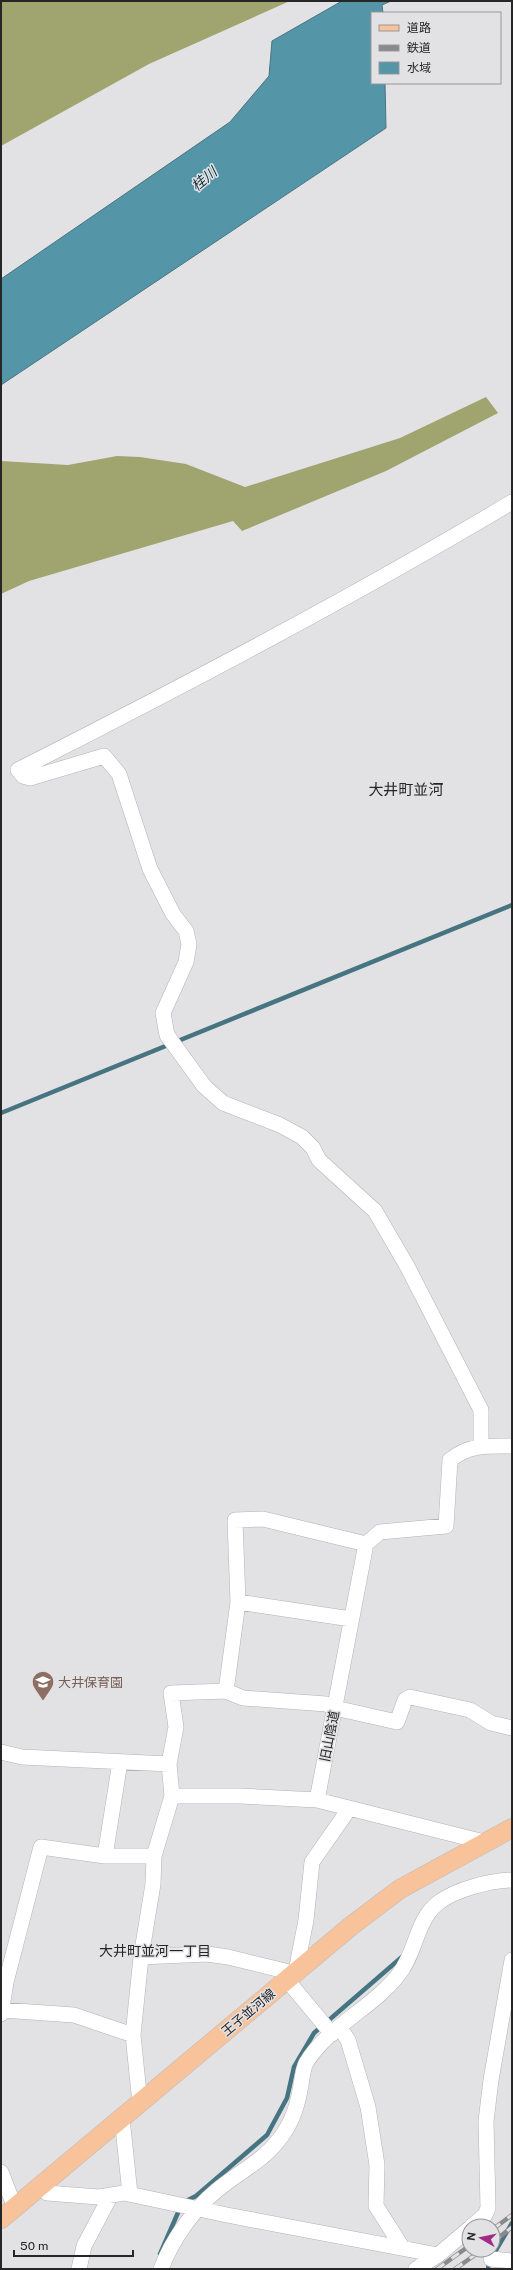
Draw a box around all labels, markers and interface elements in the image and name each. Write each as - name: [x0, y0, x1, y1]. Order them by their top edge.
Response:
- legend: [371, 12, 501, 84]
- text: 道路: [407, 21, 431, 35]
- text: 鉄道: [407, 41, 431, 55]
- text: 水域: [407, 61, 431, 75]
- water label: 桂川: [188, 163, 221, 194]
- district label: 大井町並河: [368, 781, 444, 798]
- school or university icon: 大井保育園: [30, 1669, 56, 1702]
- place label: 大井保育園: [58, 1675, 123, 1690]
- street label: 旧山陰道: [317, 1709, 342, 1763]
- district label: 大井町並河一丁目: [99, 1943, 211, 1959]
- street label: 王子並河線: [219, 1986, 278, 2039]
- north arrow: [461, 2218, 501, 2258]
- text: N: [465, 2231, 478, 2242]
- scale bar: [14, 2232, 133, 2258]
- text: 50 m: [20, 2239, 48, 2253]

